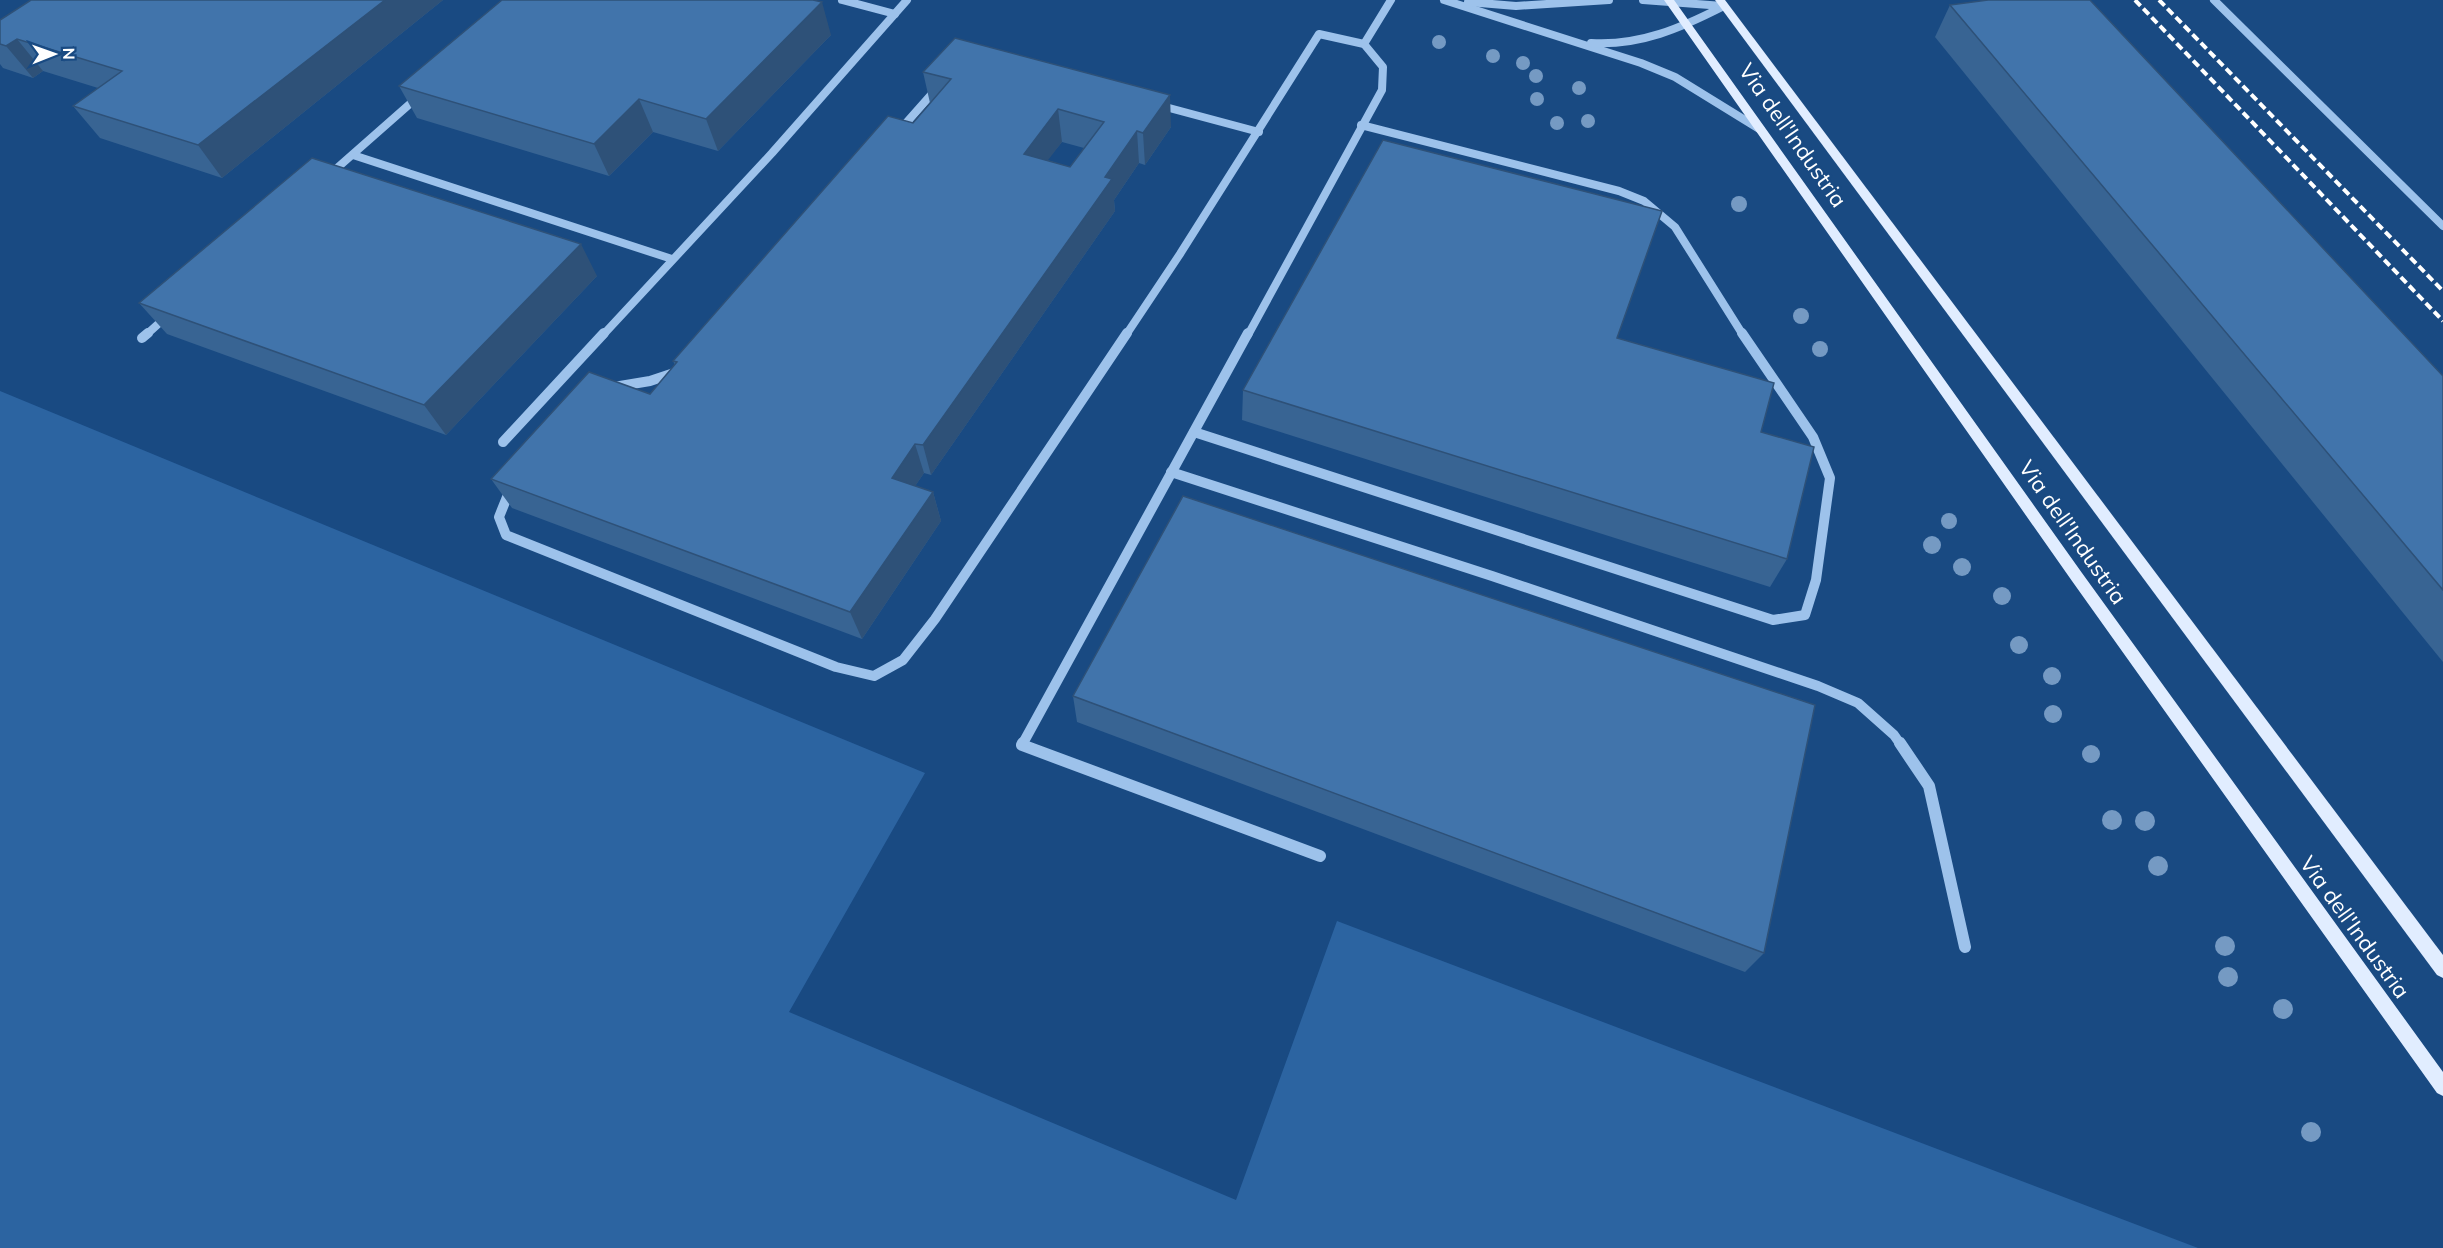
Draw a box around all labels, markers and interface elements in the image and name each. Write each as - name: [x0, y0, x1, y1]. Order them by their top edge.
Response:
- north arrow: [24, 24, 84, 84]
- text: N: [59, 48, 79, 60]
- street label: Via dell'Industria: [1733, 58, 1853, 212]
- street label: Via dell'Industria: [2013, 455, 2133, 609]
- street label: Via dell'Industria: [2294, 850, 2416, 1004]

